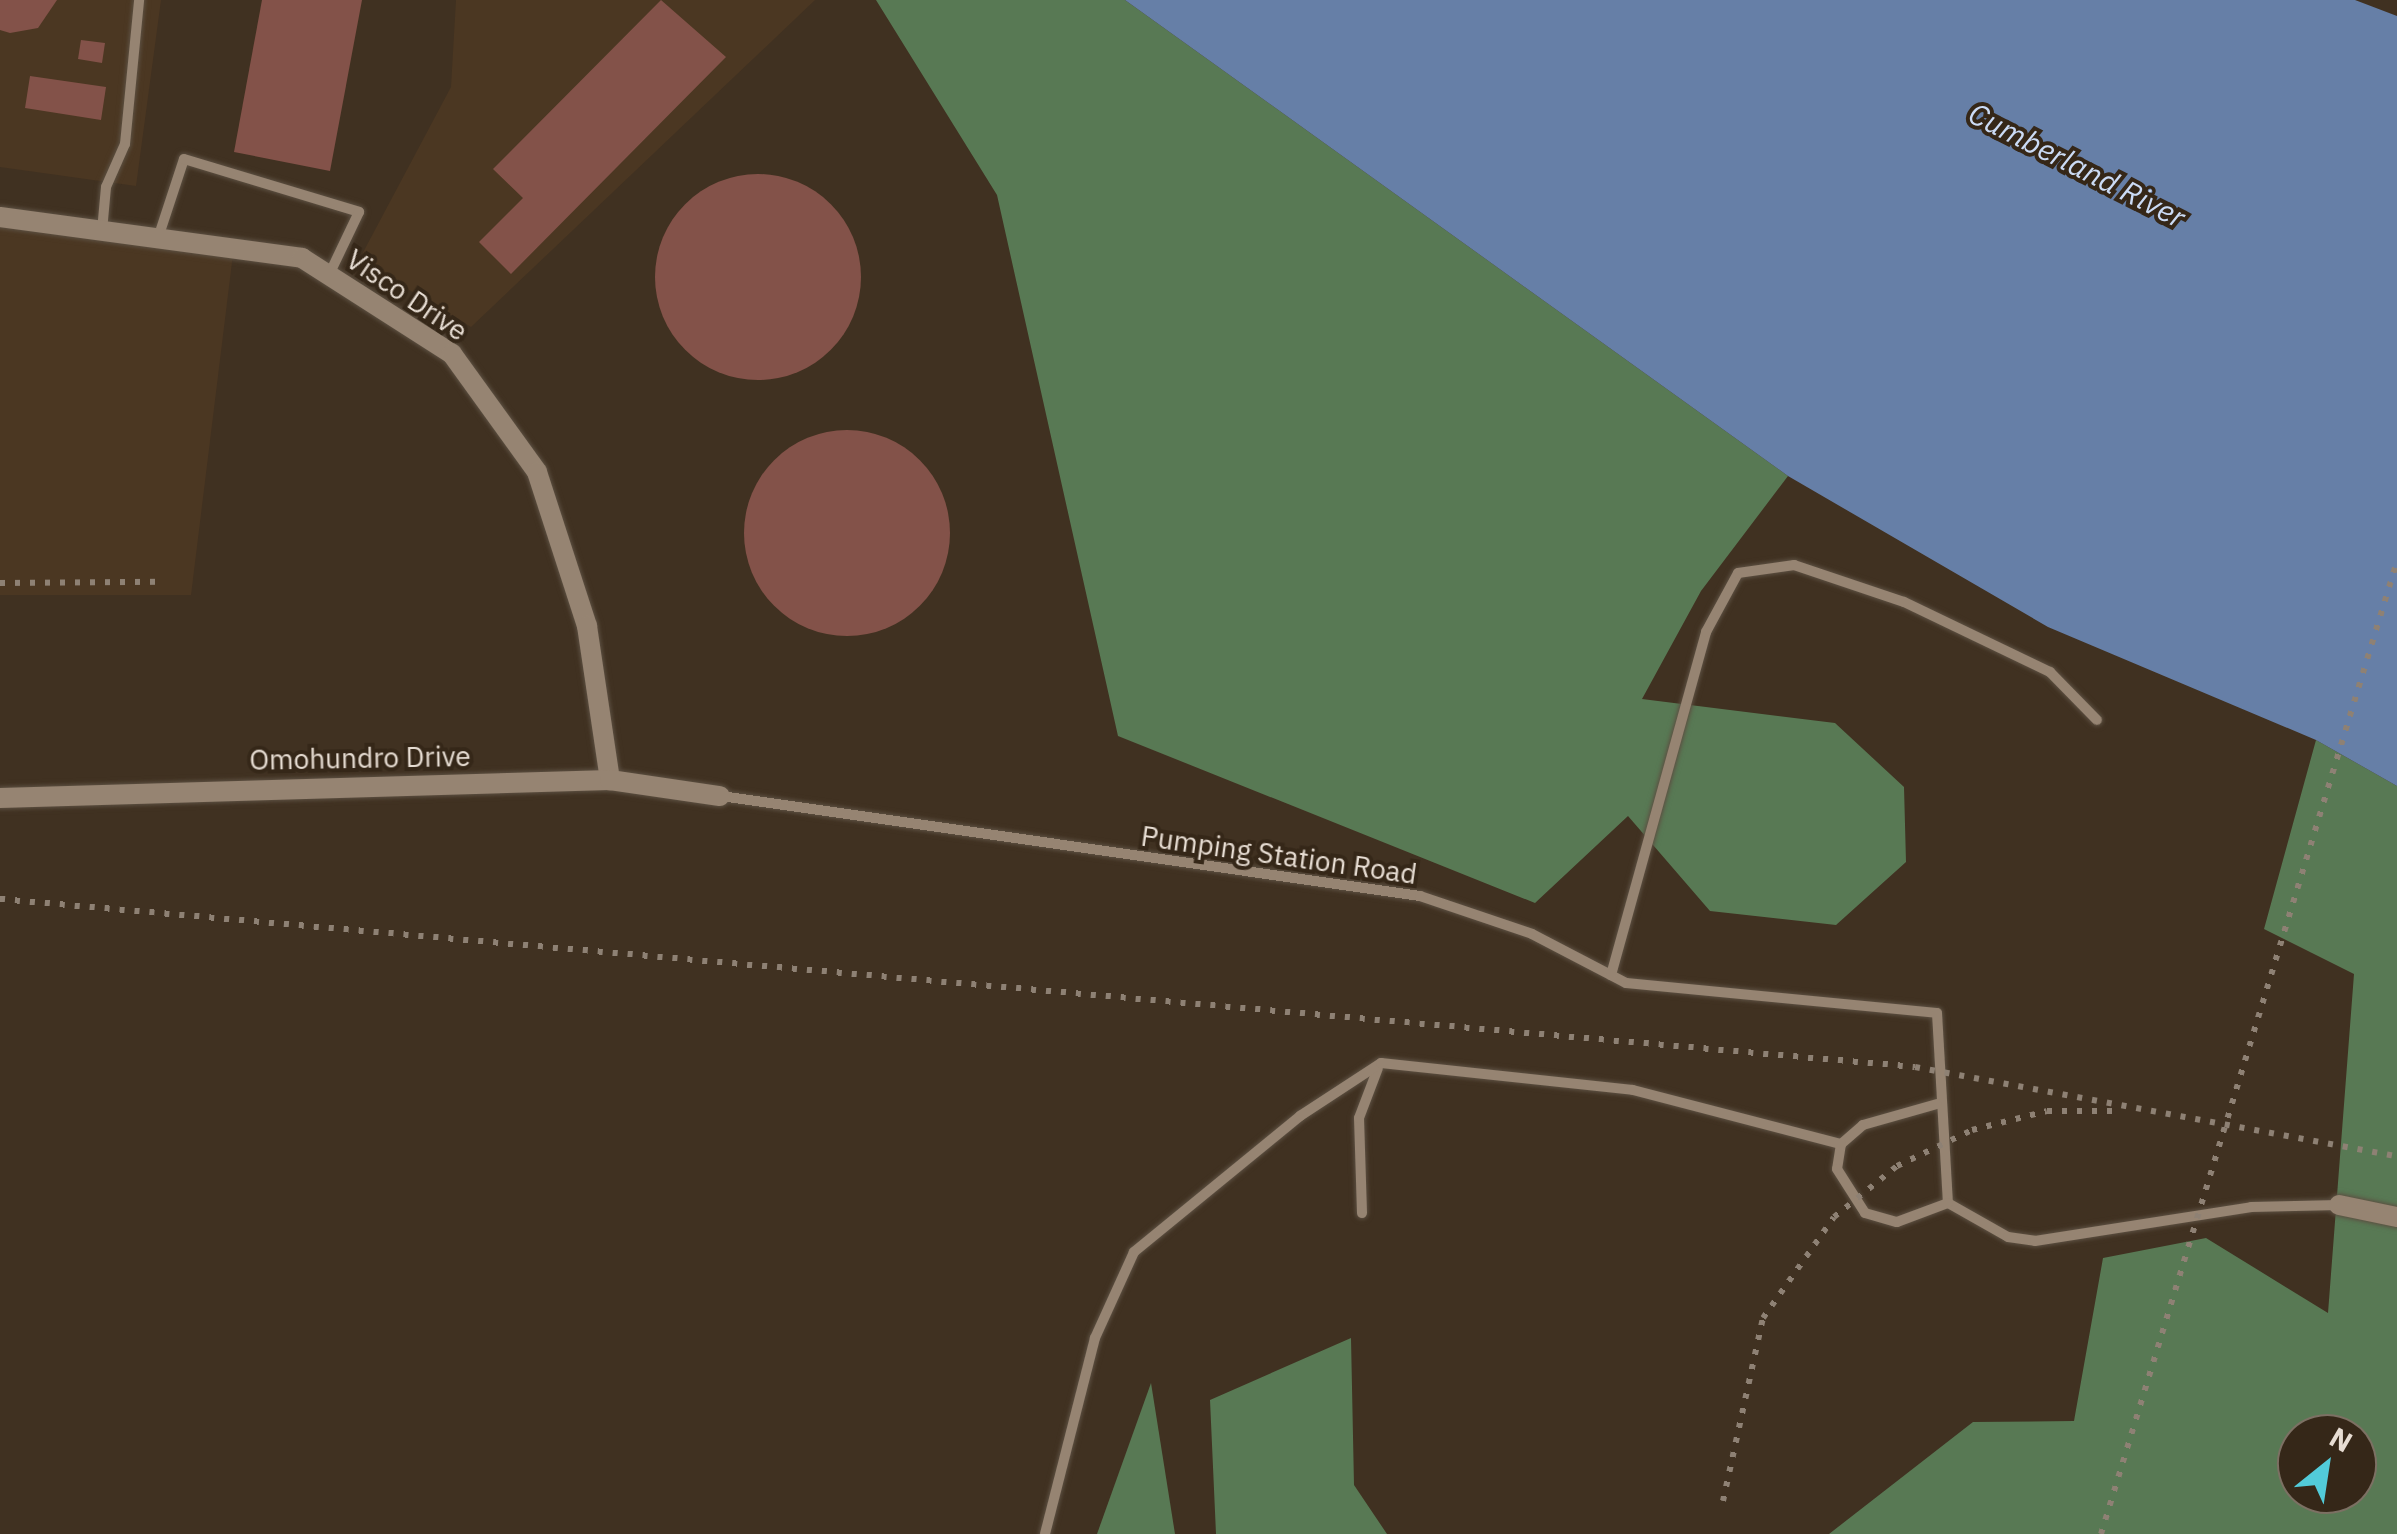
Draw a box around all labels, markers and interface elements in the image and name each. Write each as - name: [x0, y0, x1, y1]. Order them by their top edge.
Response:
- water label: Cumberland River: [1963, 95, 2191, 235]
- street label: Visco Drive: [340, 242, 474, 348]
- street label: Omohundro Drive: [249, 739, 471, 777]
- street label: Pumping Station Road: [1139, 819, 1419, 891]
- north arrow: [2277, 1414, 2377, 1514]
- text: N: [2323, 1418, 2359, 1460]

